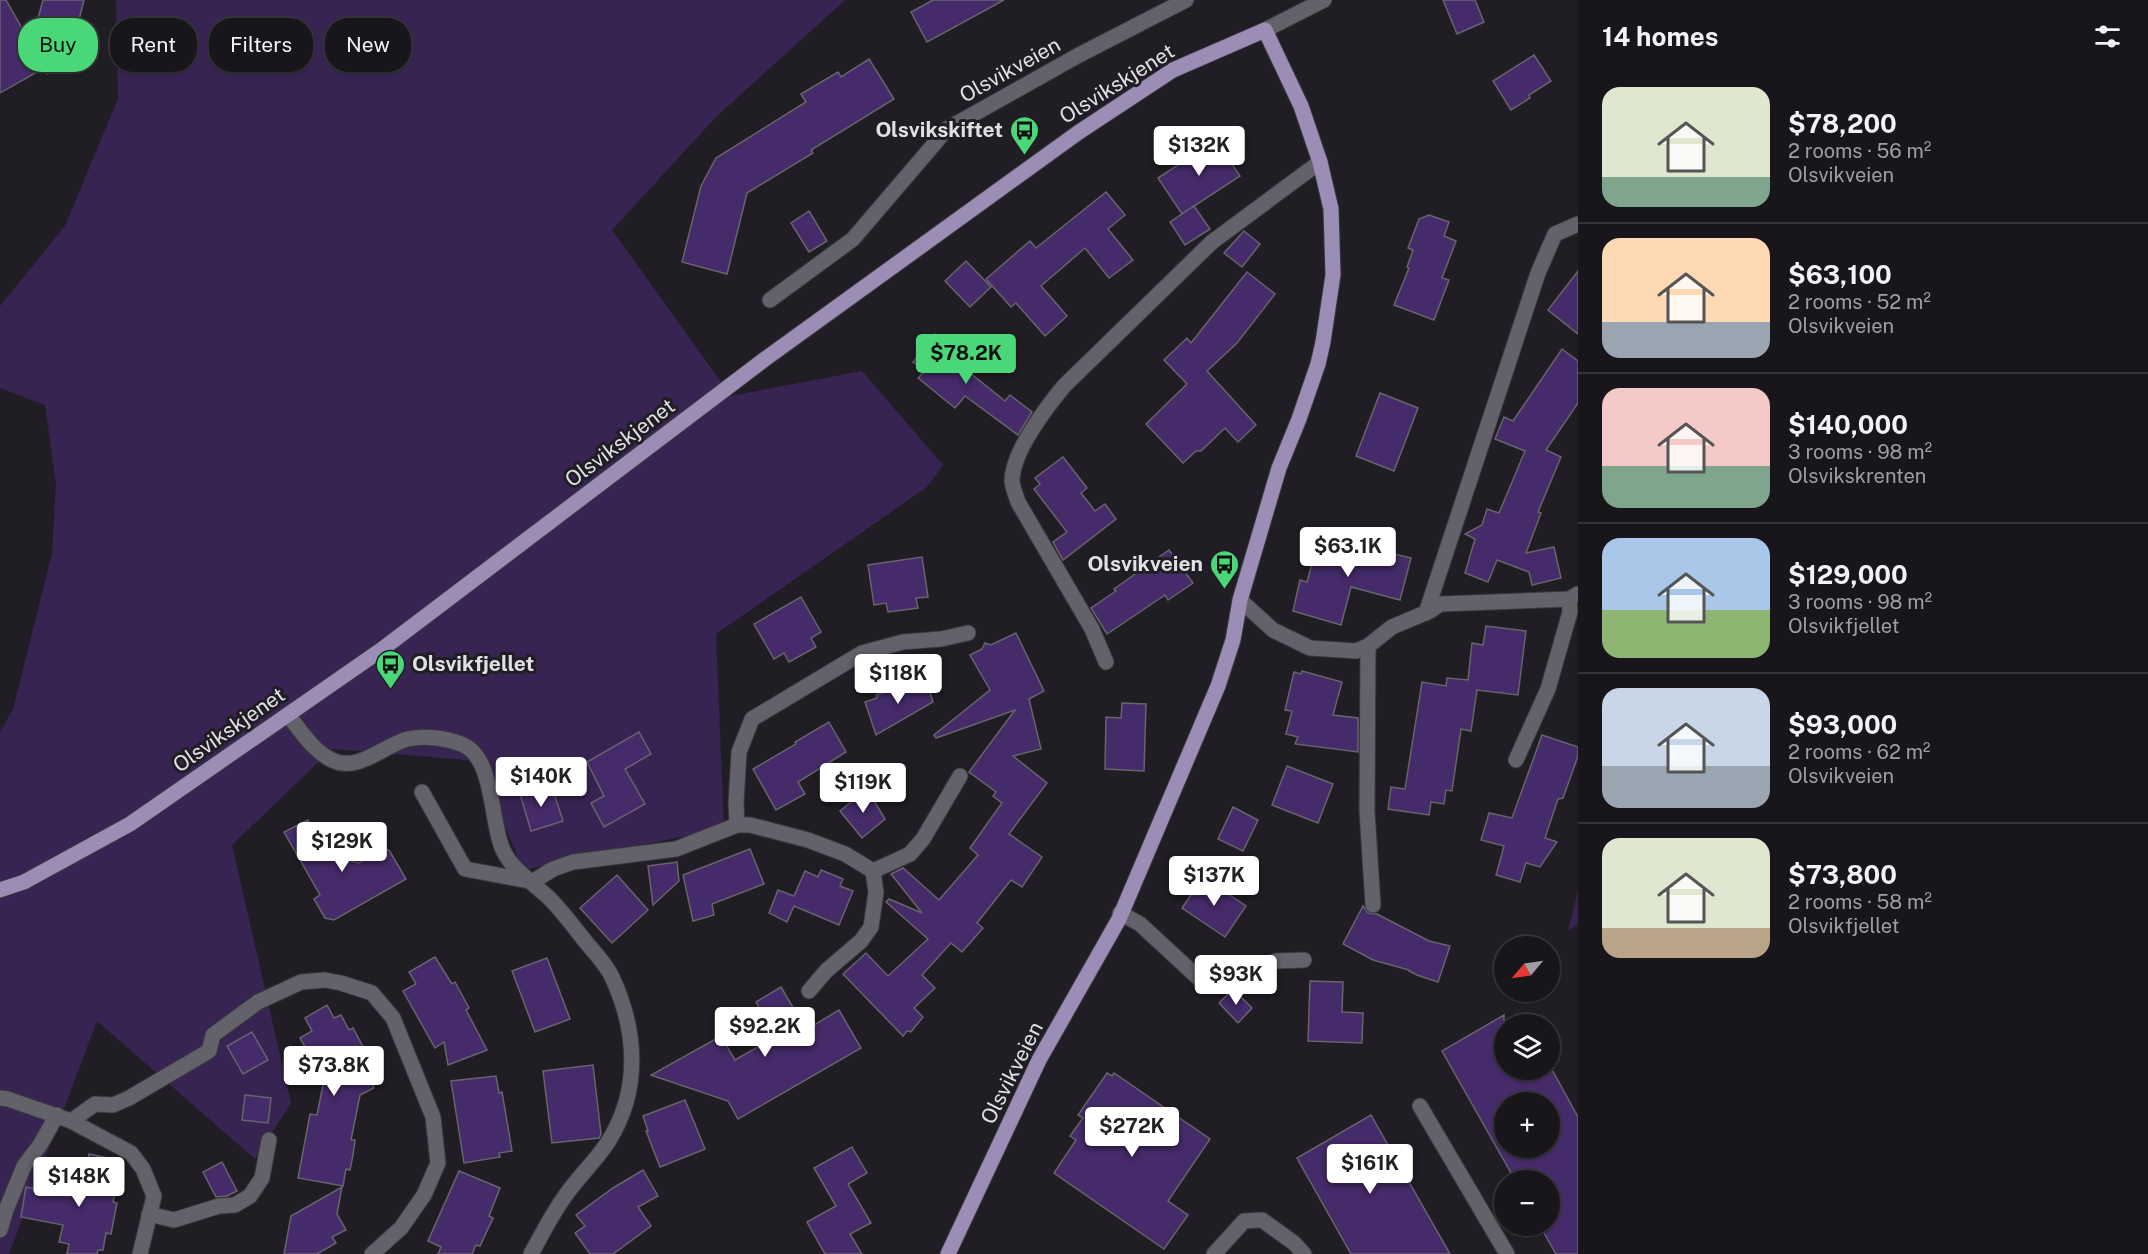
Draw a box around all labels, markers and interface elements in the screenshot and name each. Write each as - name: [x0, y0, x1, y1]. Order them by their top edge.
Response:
- chip: Buy: [18, 18, 98, 72]
- chip: Rent: [110, 18, 197, 72]
- chip: Filters: [209, 18, 313, 72]
- chip: New: [325, 18, 411, 72]
- icon: filters: [2091, 20, 2124, 53]
- text: 14 homes: [1602, 21, 1718, 52]
- street label: Olsvikveien: [955, 32, 1065, 108]
- street label: Olsvikskjenet: [1055, 38, 1179, 129]
- text: $78,200: [1788, 108, 1897, 139]
- icon: home: [1650, 111, 1722, 183]
- bus stop icon: Olsvikskiftet: [1008, 114, 1040, 156]
- place label: Olsvikskiftet: [875, 117, 1003, 142]
- pin: $132K: [1157, 126, 1241, 177]
- text: $132K: [1168, 133, 1230, 157]
- text: 2 rooms · 56 m²: [1788, 139, 1931, 163]
- text: Olsvikveien: [1788, 163, 1894, 187]
- text: $63,100: [1788, 259, 1892, 290]
- icon: home: [1650, 262, 1722, 334]
- text: 2 rooms · 52 m²: [1788, 290, 1931, 314]
- text: Olsvikveien: [1788, 314, 1894, 338]
- pin: $78.2K: [917, 334, 1015, 385]
- text: $78.2K: [930, 341, 1002, 365]
- street label: Olsvikskjenet: [560, 393, 679, 492]
- text: $140,000: [1788, 409, 1908, 440]
- icon: home: [1650, 412, 1722, 484]
- text: 3 rooms · 98 m²: [1788, 440, 1932, 464]
- text: Olsvikskrenten: [1788, 464, 1926, 488]
- pin: $63.1K: [1299, 527, 1397, 578]
- text: $63.1K: [1314, 534, 1382, 558]
- bus stop icon: Olsvikveien: [1208, 548, 1240, 590]
- place label: Olsvikveien: [1088, 551, 1203, 576]
- text: $129,000: [1788, 559, 1908, 590]
- icon: home: [1650, 562, 1722, 634]
- text: 3 rooms · 98 m²: [1788, 590, 1932, 614]
- text: Olsvikfjellet: [1788, 614, 1900, 638]
- bus stop icon: Olsvikfjellet: [375, 648, 407, 690]
- place label: Olsvikfjellet: [412, 651, 534, 676]
- pin: $118K: [856, 654, 940, 705]
- text: $118K: [869, 661, 927, 685]
- street label: Olsvikskjenet: [168, 682, 289, 777]
- text: $93,000: [1788, 709, 1897, 740]
- icon: home: [1650, 712, 1722, 784]
- text: 2 rooms · 62 m²: [1788, 740, 1930, 764]
- pin: $140K: [499, 757, 583, 808]
- pin: $119K: [821, 763, 905, 814]
- text: $140K: [510, 764, 572, 788]
- text: Olsvikveien: [1788, 764, 1894, 788]
- text: $119K: [834, 770, 892, 794]
- pin: $129K: [300, 822, 384, 873]
- text: $129K: [311, 829, 373, 853]
- pin: $137K: [1172, 856, 1256, 907]
- text: $73,800: [1788, 859, 1897, 890]
- icon: home: [1650, 862, 1722, 934]
- text: $137K: [1183, 863, 1245, 887]
- text: 2 rooms · 58 m²: [1788, 890, 1932, 914]
- text: Olsvikfjellet: [1788, 914, 1900, 938]
- north arrow: [1494, 936, 1560, 1002]
- map controls: [1494, 936, 1560, 1236]
- pin: $93K: [1200, 955, 1272, 1006]
- text: $93K: [1209, 962, 1263, 986]
- pin: $92.2K: [716, 1007, 814, 1058]
- text: $92.2K: [729, 1014, 801, 1038]
- button: layers: [1494, 1014, 1560, 1080]
- street label: Olsvikveien: [975, 1017, 1048, 1128]
- pin: $73.8K: [285, 1046, 383, 1097]
- text: $73.8K: [298, 1053, 370, 1077]
- button: +: [1494, 1092, 1560, 1158]
- pin: $272K: [1090, 1107, 1174, 1158]
- text: $272K: [1099, 1114, 1165, 1138]
- pin: $161K: [1328, 1144, 1412, 1195]
- text: $161K: [1341, 1151, 1399, 1175]
- pin: $148K: [37, 1157, 121, 1208]
- text: $148K: [47, 1164, 111, 1188]
- button: −: [1494, 1170, 1560, 1236]

